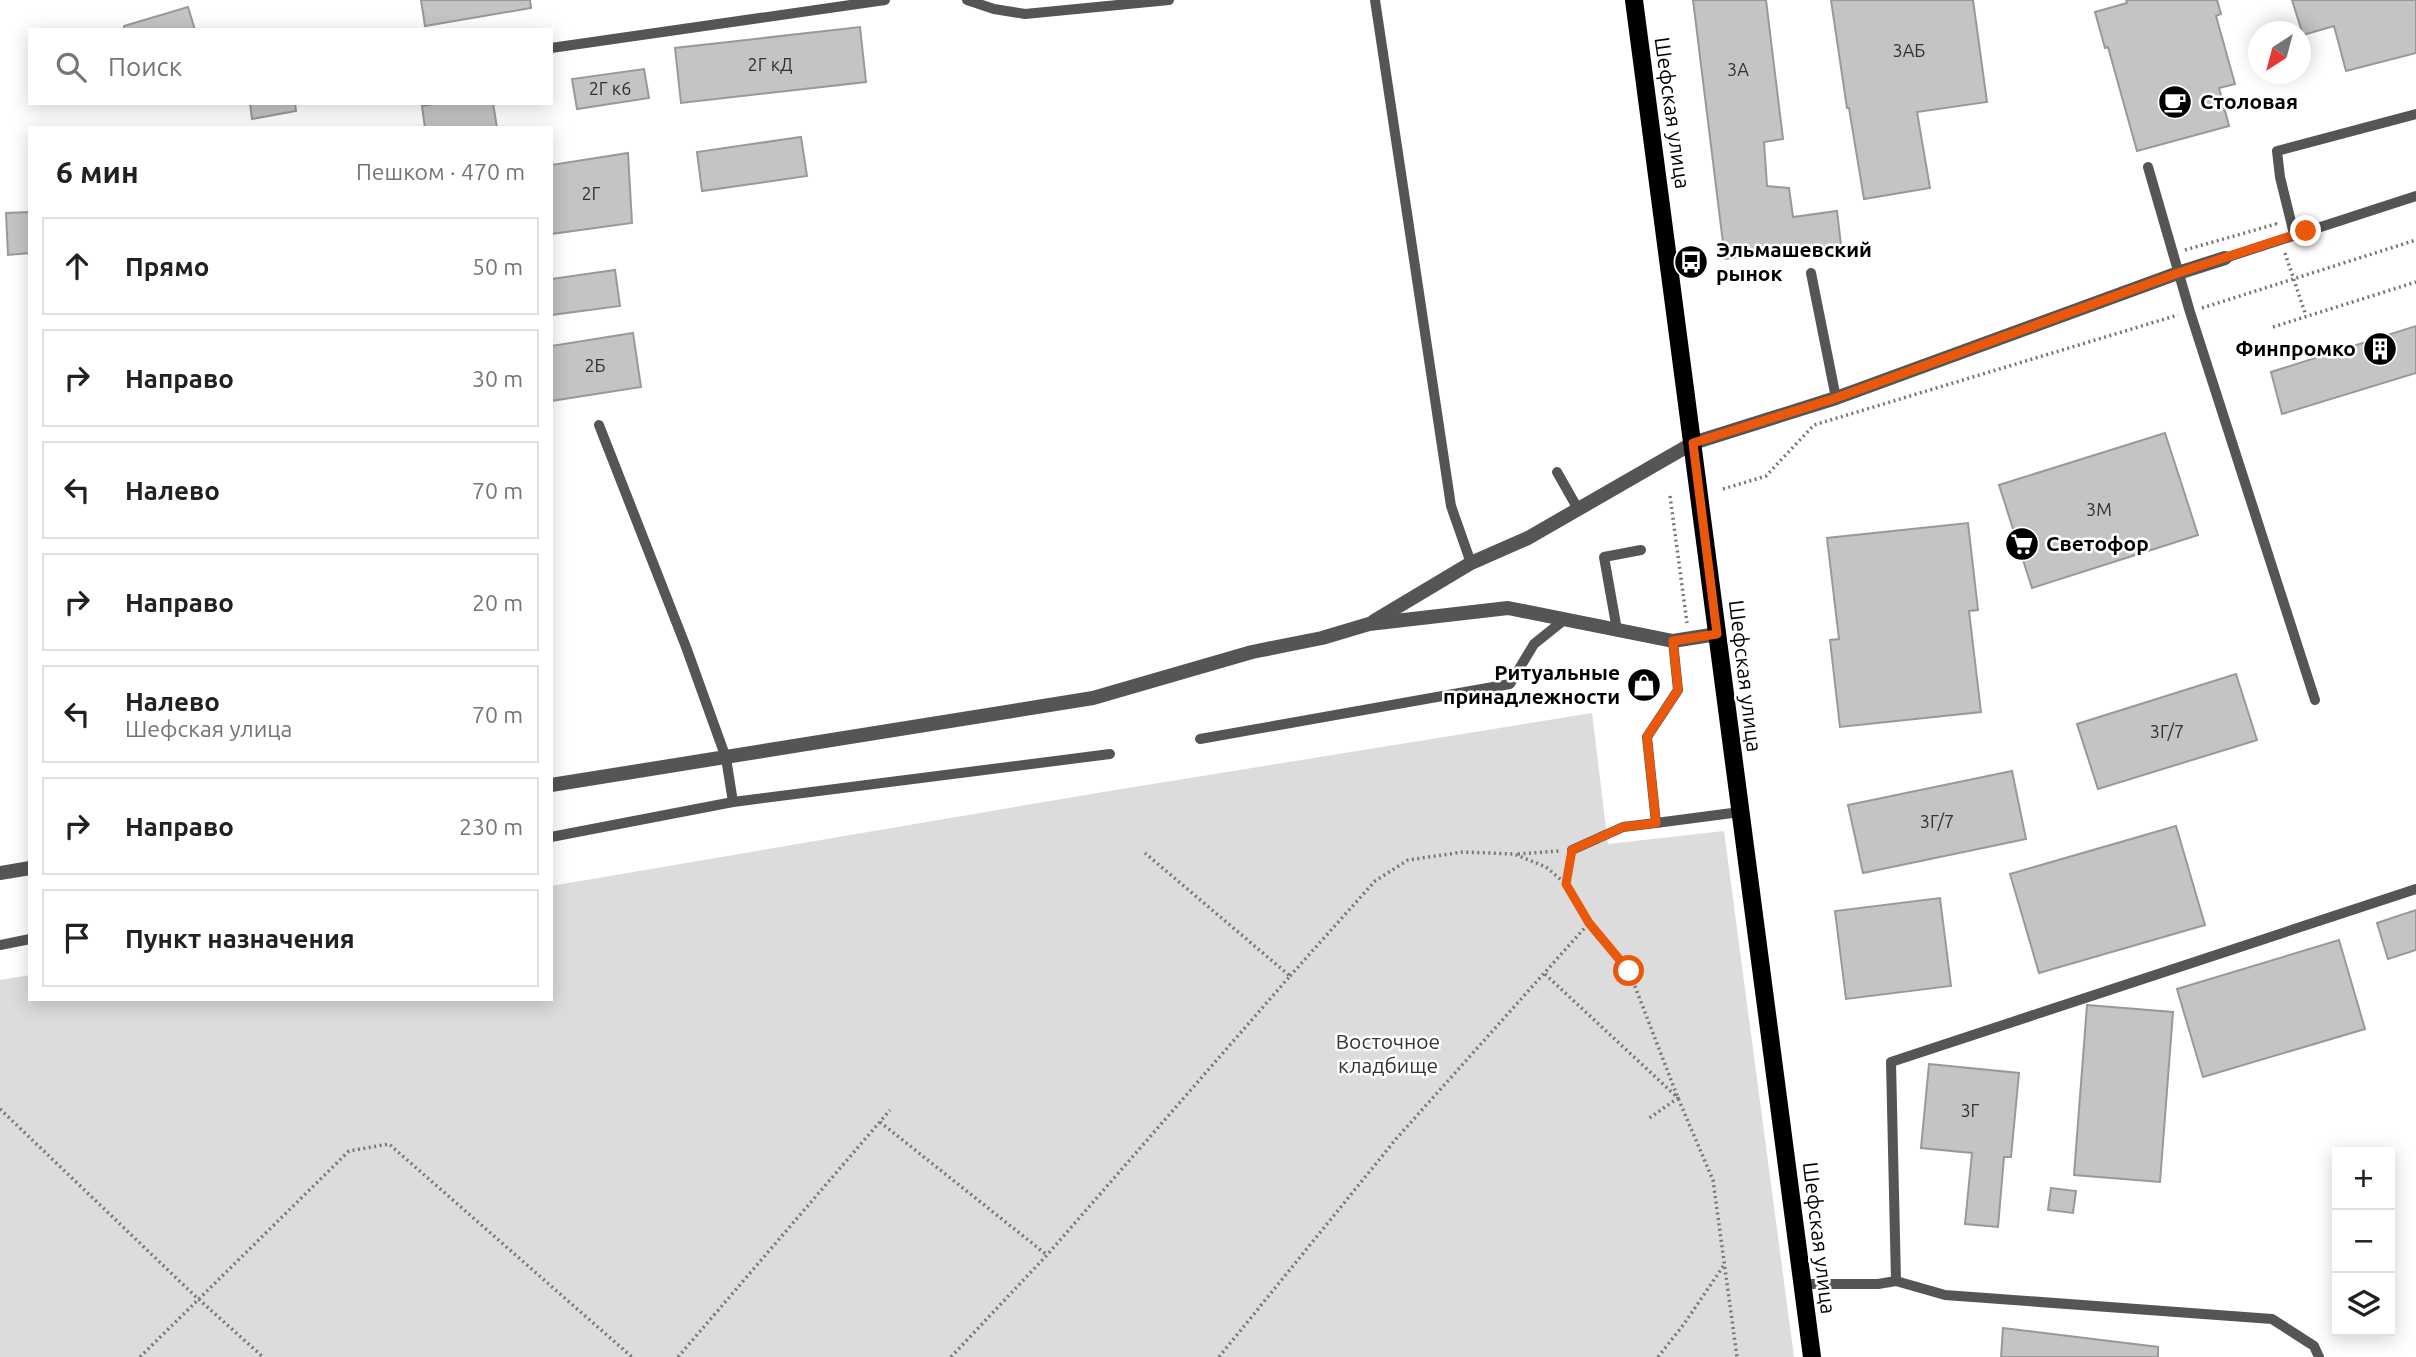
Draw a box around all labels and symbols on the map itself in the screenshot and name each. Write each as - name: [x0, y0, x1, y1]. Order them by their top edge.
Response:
- north arrow: [2248, 21, 2311, 84]
- street label: Шефская улица: [1650, 35, 1696, 190]
- house number: 3АБ: [1893, 40, 1925, 60]
- house number: 2Г кД: [748, 54, 793, 74]
- house number: 3А: [1727, 59, 1749, 79]
- house number: 2Г к6: [589, 78, 631, 98]
- cafe icon: Столовая: [2156, 83, 2194, 121]
- place label: Столовая: [2200, 89, 2298, 113]
- house number: 2Г: [581, 183, 601, 203]
- route end: [2290, 215, 2321, 246]
- place label: Эльмашевский рынок: [1716, 237, 1872, 285]
- bus stop icon: Эльмашевский рынок: [1672, 243, 1710, 281]
- building icon: Финпромко: [2361, 330, 2399, 368]
- place label: Финпромко: [2235, 336, 2356, 360]
- house number: 2Б: [584, 355, 606, 375]
- house number: 3М: [2086, 499, 2112, 519]
- supermarket icon: Светофор: [2003, 525, 2041, 563]
- place label: Светофор: [2046, 531, 2149, 555]
- street label: Шефская улица: [1725, 599, 1767, 753]
- place label: Ритуальные принадлежности: [1443, 660, 1620, 708]
- shop icon: Ритуальные принадлежности: [1625, 666, 1663, 704]
- house number: 3Г/7: [2150, 721, 2184, 741]
- house number: 3Г/7: [1920, 811, 1954, 831]
- route start: [1613, 955, 1644, 986]
- park label: Восточное кладбище: [1336, 1029, 1440, 1077]
- house number: 3Г: [1960, 1100, 1980, 1120]
- street label: Шефская улица: [1799, 1161, 1841, 1315]

